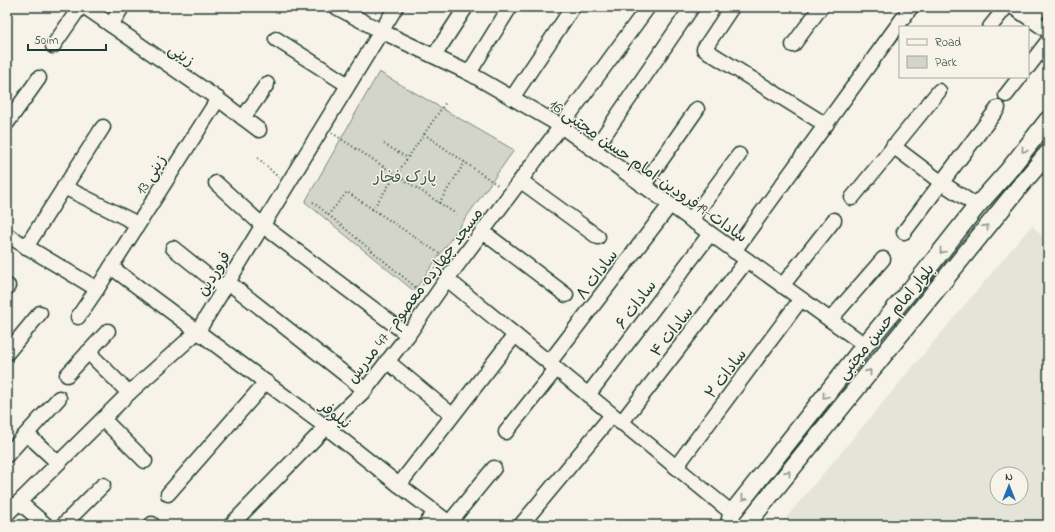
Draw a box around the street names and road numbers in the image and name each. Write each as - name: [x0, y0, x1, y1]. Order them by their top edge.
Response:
- street label: زینی: [163, 38, 199, 73]
- street label: سادات-19فرودین-امام حسن مجتبی 16: [544, 94, 752, 250]
- street label: زینی 13: [130, 150, 173, 200]
- street label: مسجد چهارده معصوم- 47 مدرس: [341, 203, 490, 389]
- street label: سادات ۸: [571, 245, 625, 305]
- street label: فروردین: [192, 247, 238, 301]
- street label: بلوار امام حسن مجتبی: [832, 259, 941, 386]
- street label: سادات ۶: [610, 276, 663, 335]
- street label: سادات ۴: [645, 302, 700, 363]
- street label: سادات ۲: [700, 344, 753, 404]
- street label: نیلوفر: [312, 394, 356, 436]

